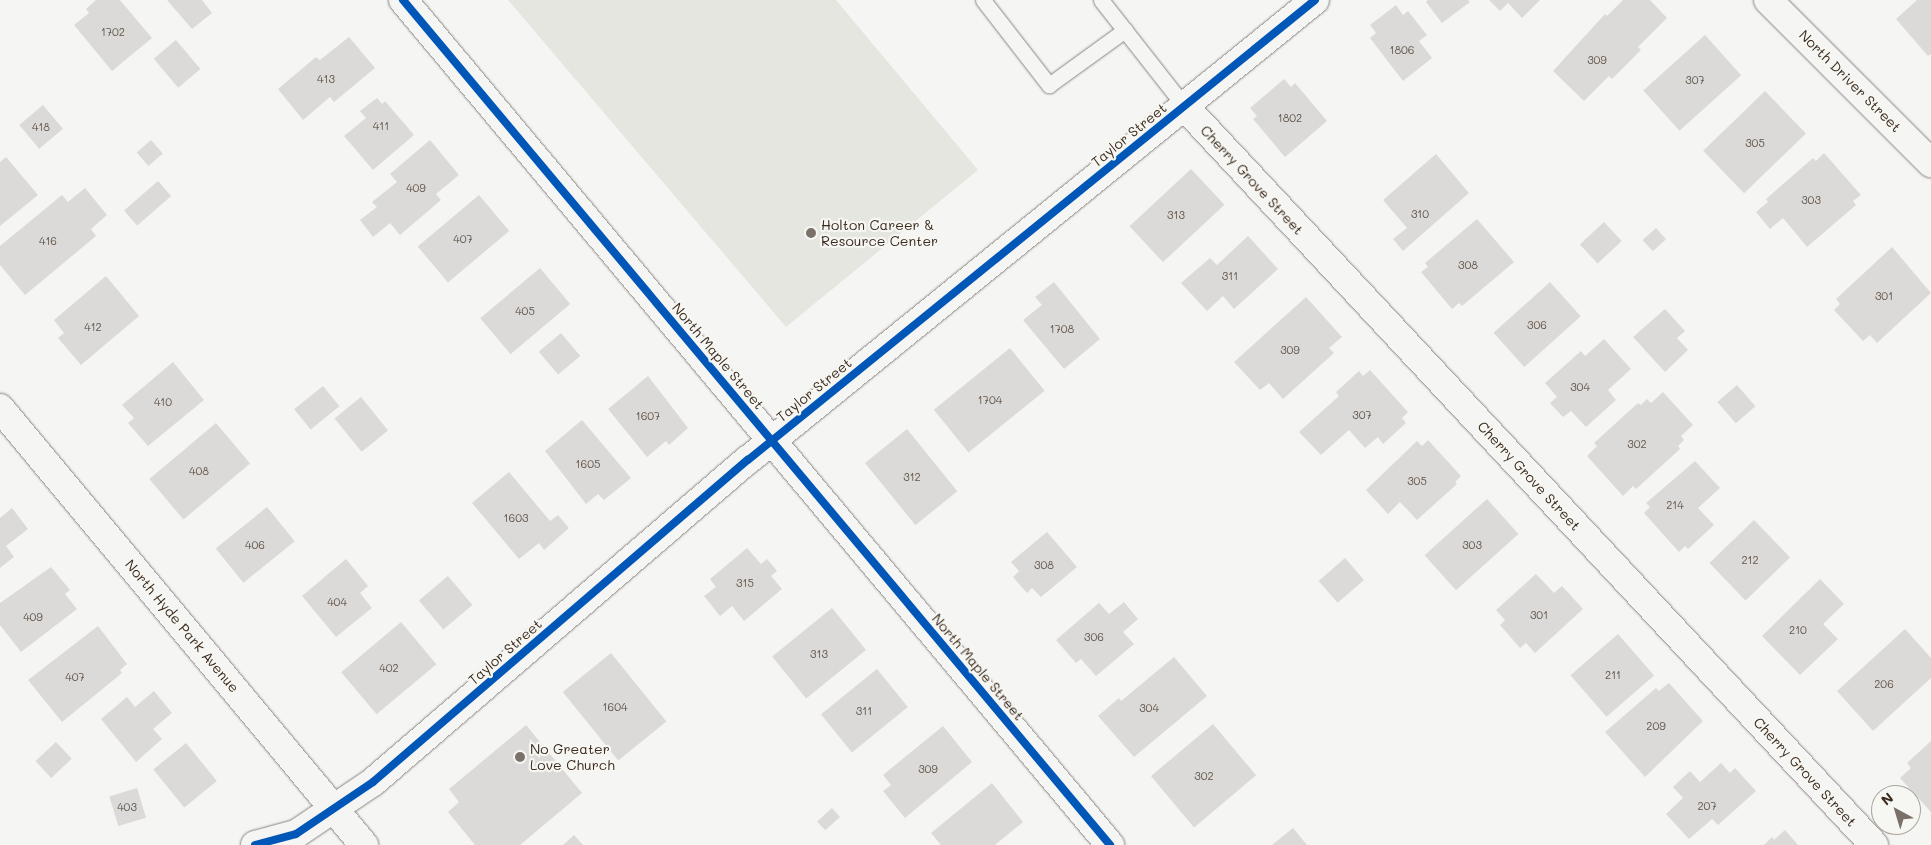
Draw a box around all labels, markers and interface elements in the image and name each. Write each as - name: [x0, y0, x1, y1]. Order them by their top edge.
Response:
- house number: 1702: [101, 25, 125, 39]
- street label: North Driver Street: [1796, 27, 1904, 135]
- house number: 1806: [1389, 43, 1415, 57]
- house number: 309: [1587, 53, 1607, 67]
- house number: 413: [317, 72, 335, 86]
- house number: 307: [1685, 73, 1705, 87]
- street label: Taylor Street: [1088, 100, 1170, 170]
- house number: 1802: [1278, 111, 1302, 125]
- house number: 411: [373, 119, 389, 133]
- house number: 418: [32, 120, 50, 134]
- street label: Cherry Grove Street: [1197, 122, 1307, 238]
- house number: 305: [1745, 136, 1765, 150]
- house number: 409: [406, 181, 426, 195]
- house number: 303: [1801, 193, 1821, 207]
- house number: 310: [1411, 207, 1429, 221]
- house number: 313: [1167, 208, 1185, 222]
- place label: Holton Career & Resource Center: [821, 217, 938, 250]
- marker: Holton Career & Resource Center: [805, 227, 817, 239]
- house number: 407: [453, 232, 473, 246]
- house number: 416: [39, 234, 57, 248]
- house number: 308: [1458, 258, 1478, 272]
- house number: 311: [1222, 269, 1238, 283]
- house number: 301: [1875, 289, 1893, 303]
- street label: North Maple Street: [669, 299, 767, 413]
- house number: 405: [515, 304, 535, 318]
- house number: 306: [1527, 318, 1547, 332]
- house number: 412: [84, 320, 102, 334]
- house number: 1708: [1050, 322, 1074, 336]
- house number: 309: [1280, 343, 1300, 357]
- street label: Taylor Street: [773, 355, 855, 425]
- house number: 304: [1570, 380, 1590, 394]
- house number: 1704: [978, 393, 1002, 407]
- house number: 410: [154, 395, 172, 409]
- house number: 307: [1352, 408, 1372, 422]
- house number: 1607: [636, 409, 660, 423]
- street label: Cherry Grove Street: [1474, 418, 1584, 534]
- house number: 302: [1627, 437, 1647, 451]
- house number: 1605: [576, 457, 600, 471]
- house number: 408: [189, 464, 209, 478]
- house number: 312: [903, 470, 921, 484]
- house number: 305: [1407, 474, 1427, 488]
- house number: 214: [1666, 498, 1684, 512]
- house number: 1603: [504, 511, 528, 525]
- house number: 406: [245, 538, 265, 552]
- house number: 303: [1462, 538, 1482, 552]
- house number: 212: [1741, 553, 1759, 567]
- street label: North Hyde Park Avenue: [122, 556, 242, 696]
- house number: 308: [1034, 558, 1054, 572]
- house number: 315: [736, 576, 754, 590]
- house number: 404: [327, 595, 347, 609]
- house number: 301: [1530, 608, 1548, 622]
- house number: 409: [23, 610, 43, 624]
- street label: North Maple Street: [929, 610, 1027, 724]
- street label: Taylor Street: [465, 616, 545, 688]
- house number: 210: [1789, 623, 1807, 637]
- house number: 306: [1084, 630, 1104, 644]
- house number: 313: [810, 647, 828, 661]
- house number: 402: [379, 661, 399, 675]
- house number: 211: [1605, 668, 1621, 682]
- house number: 407: [65, 670, 85, 684]
- house number: 206: [1874, 677, 1894, 691]
- house number: 1604: [603, 700, 627, 714]
- house number: 304: [1139, 701, 1159, 715]
- house number: 311: [856, 704, 872, 718]
- street label: Cherry Grove Street: [1750, 714, 1860, 830]
- house number: 209: [1646, 719, 1666, 733]
- place label: No Greater Love Church: [530, 741, 615, 774]
- marker: No Greater Love Church: [514, 751, 526, 763]
- house number: 309: [918, 762, 938, 776]
- house number: 302: [1194, 769, 1214, 783]
- north arrow: [1871, 785, 1921, 835]
- text: N: [1877, 788, 1897, 809]
- house number: 207: [1697, 799, 1717, 813]
- house number: 403: [117, 800, 137, 814]

